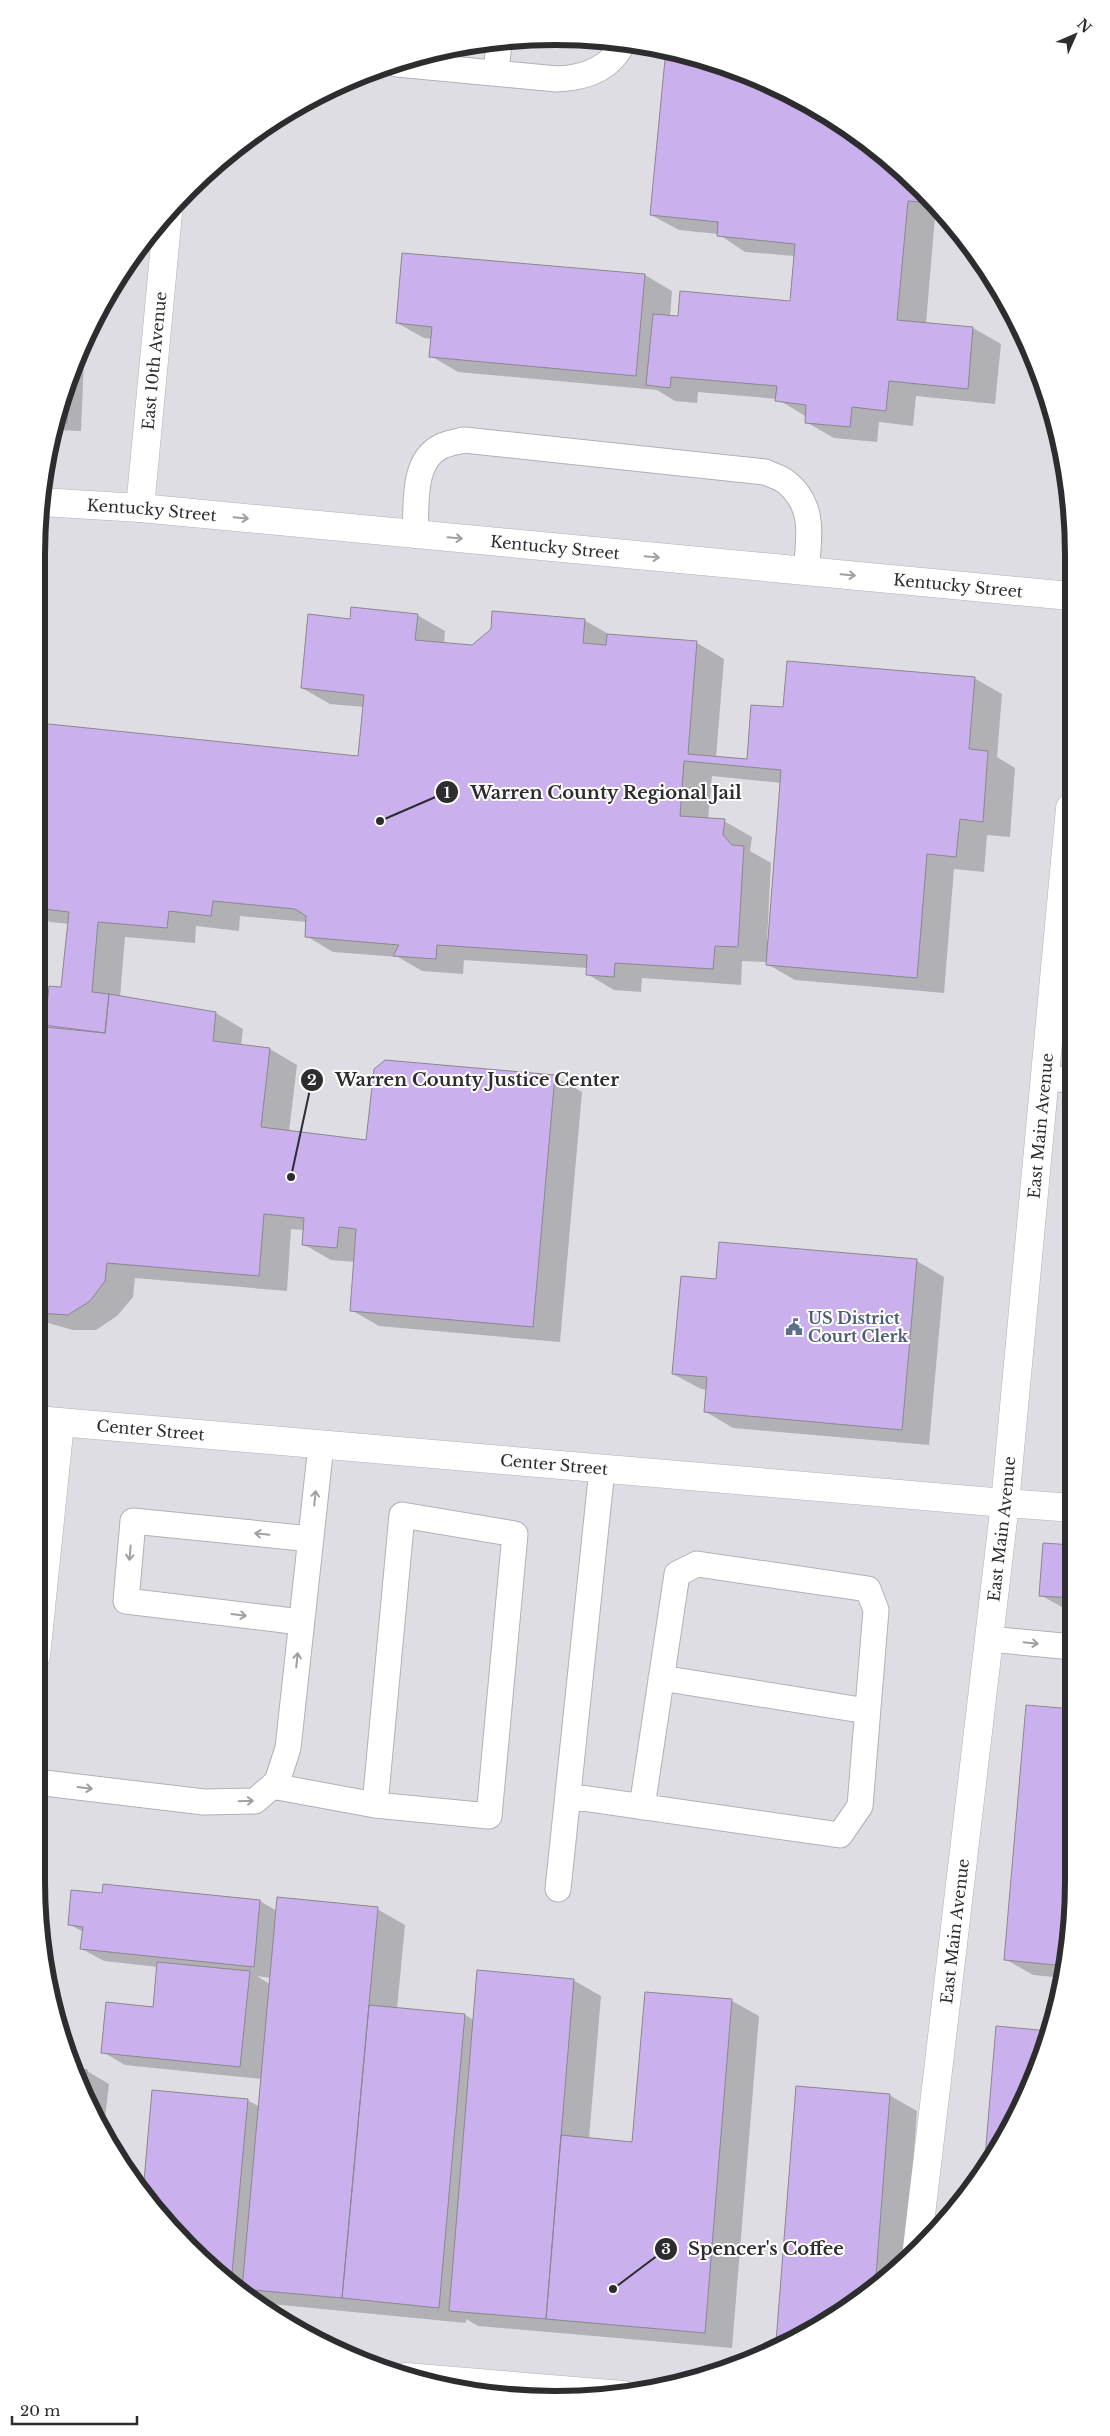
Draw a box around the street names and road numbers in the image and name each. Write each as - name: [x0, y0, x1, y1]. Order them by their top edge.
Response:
- street label: East 10th Avenue: [137, 291, 171, 431]
- street label: Kentucky Street: [86, 495, 217, 525]
- street label: Kentucky Street: [489, 531, 621, 563]
- street label: Kentucky Street: [892, 569, 1024, 602]
- street label: East Main Avenue: [1024, 1052, 1057, 1200]
- street label: Center Street: [96, 1415, 205, 1444]
- street label: Center Street: [499, 1450, 609, 1479]
- street label: East Main Avenue: [983, 1455, 1019, 1603]
- street label: East Main Avenue: [936, 1857, 973, 2005]

